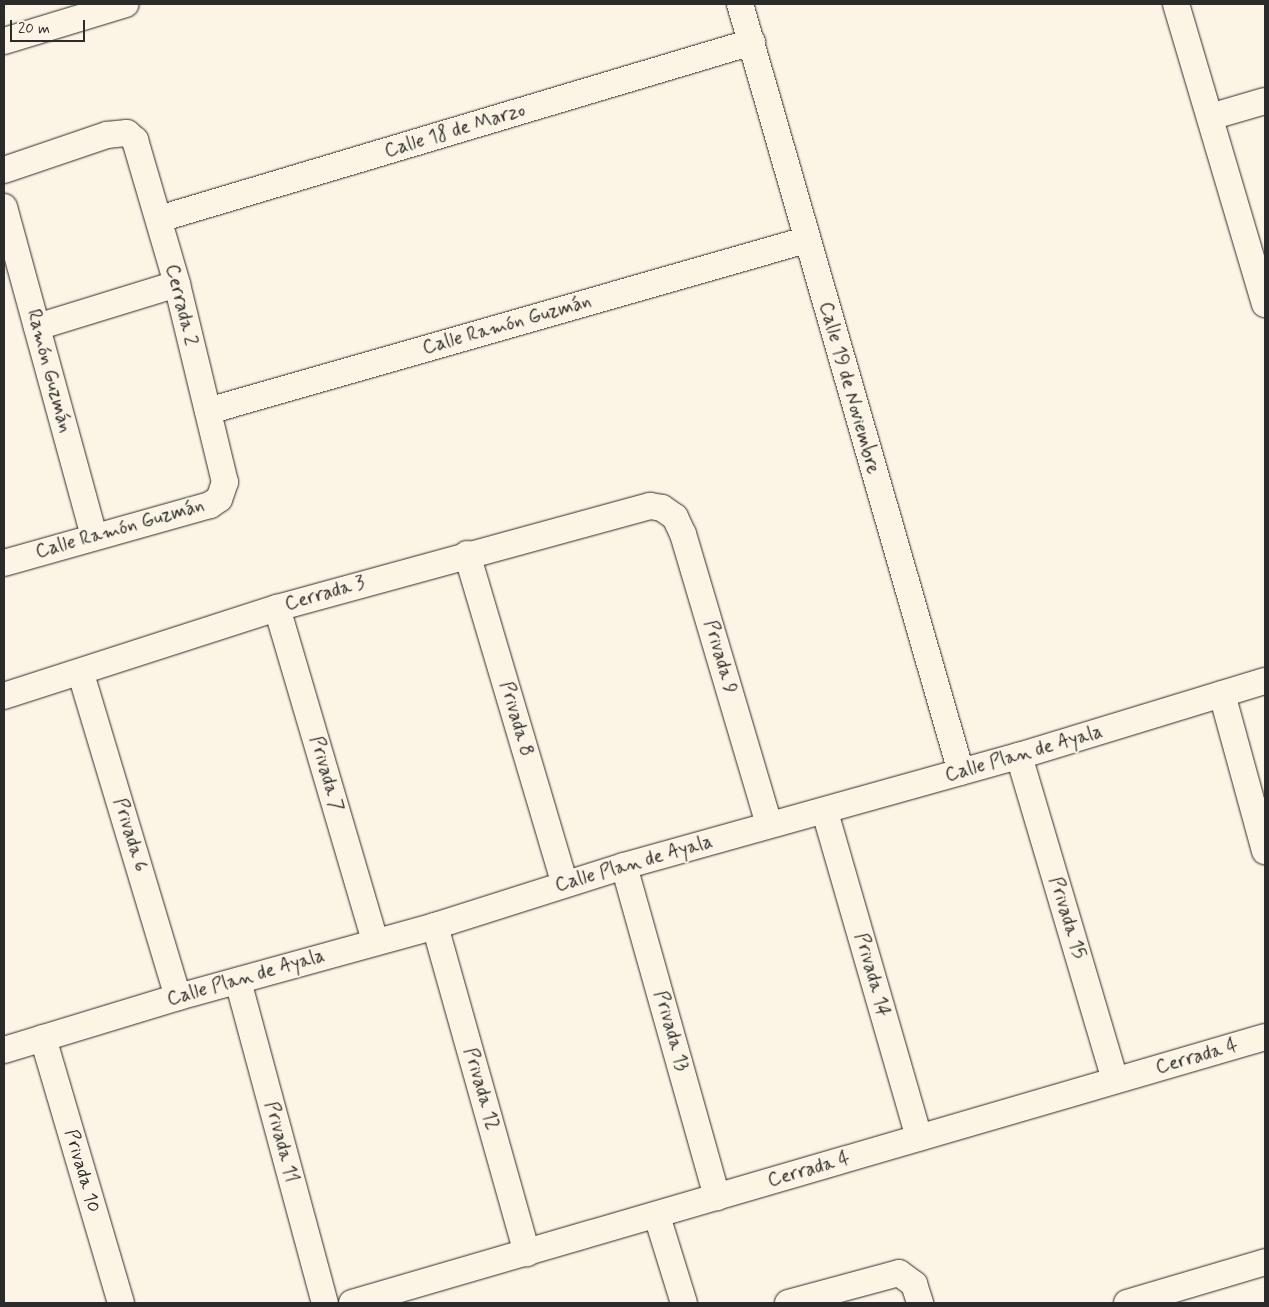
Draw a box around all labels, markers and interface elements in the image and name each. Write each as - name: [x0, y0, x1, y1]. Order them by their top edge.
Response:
- scale bar: [12, 10, 88, 42]
- text: 20 m: [18, 19, 50, 39]
- street label: Calle 18 de Marzo: [382, 99, 528, 163]
- street label: Cerrada 2: [160, 262, 202, 348]
- street label: Calle Ramón Guzmán: [418, 289, 596, 361]
- street label: Calle 19 de Noviembre: [814, 300, 884, 476]
- street label: Ramón Guzmán: [21, 304, 77, 438]
- street label: Calle Ramón Guzmán: [31, 493, 209, 565]
- street label: Cerrada 3: [282, 572, 368, 616]
- street label: Privada 9: [699, 618, 741, 696]
- street label: Privada 8: [494, 679, 538, 759]
- street label: Calle Plan de Ayala: [943, 721, 1105, 787]
- street label: Privada 7: [304, 734, 348, 814]
- street label: Privada 6: [108, 795, 152, 875]
- street label: Calle Plan de Ayala: [553, 831, 715, 897]
- street label: Privada 15: [1044, 874, 1090, 962]
- street label: Privada 14: [849, 931, 895, 1019]
- street label: Calle Plan de Ayala: [165, 945, 327, 1011]
- street label: Privada 13: [649, 988, 693, 1074]
- street label: Cerrada 4: [1153, 1034, 1241, 1080]
- street label: Privada 12: [458, 1045, 504, 1133]
- street label: Privada 11: [259, 1099, 303, 1185]
- street label: Privada 10: [59, 1127, 105, 1215]
- street label: Cerrada 4: [765, 1147, 853, 1193]

